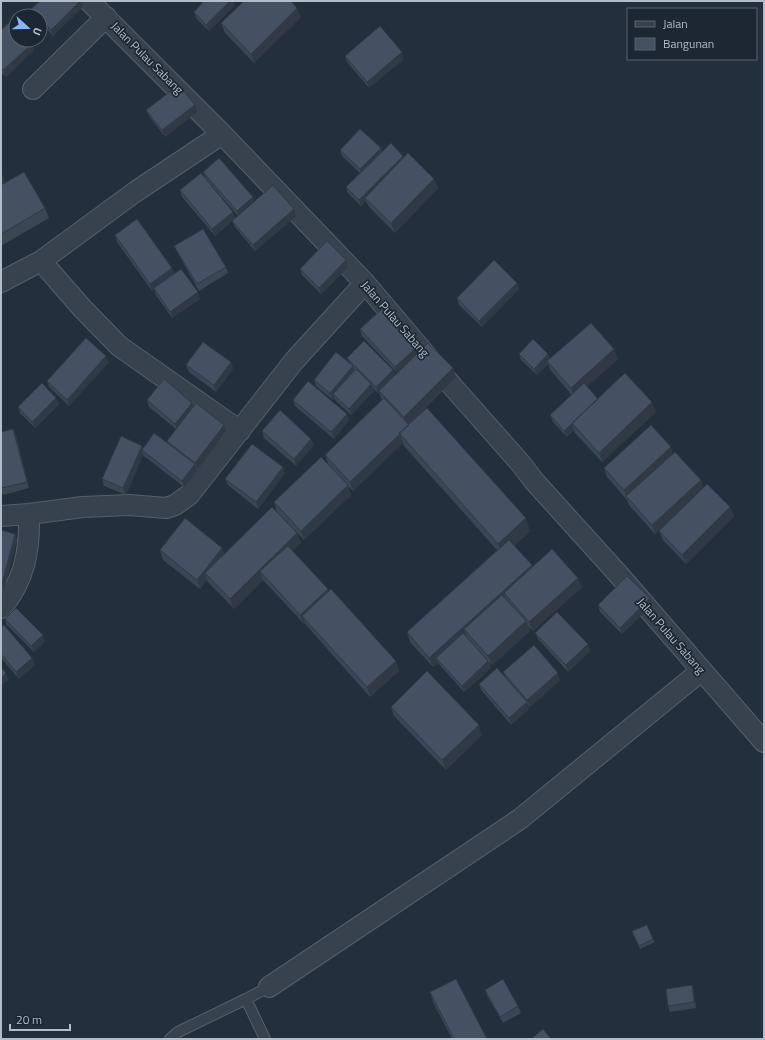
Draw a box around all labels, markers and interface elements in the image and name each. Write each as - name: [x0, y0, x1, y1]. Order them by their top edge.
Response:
- north arrow: [8, 8, 48, 48]
- legend: [627, 8, 757, 60]
- text: Jalan: [663, 14, 688, 33]
- street label: Jalan Pulau Sabang: [107, 17, 188, 98]
- text: U: [29, 25, 46, 38]
- text: Bangunan: [663, 34, 714, 53]
- street label: Jalan Pulau Sabang: [357, 276, 434, 361]
- street label: Jalan Pulau Sabang: [633, 593, 710, 678]
- scale bar: [10, 1006, 70, 1032]
- text: 20 m: [16, 1010, 42, 1029]

